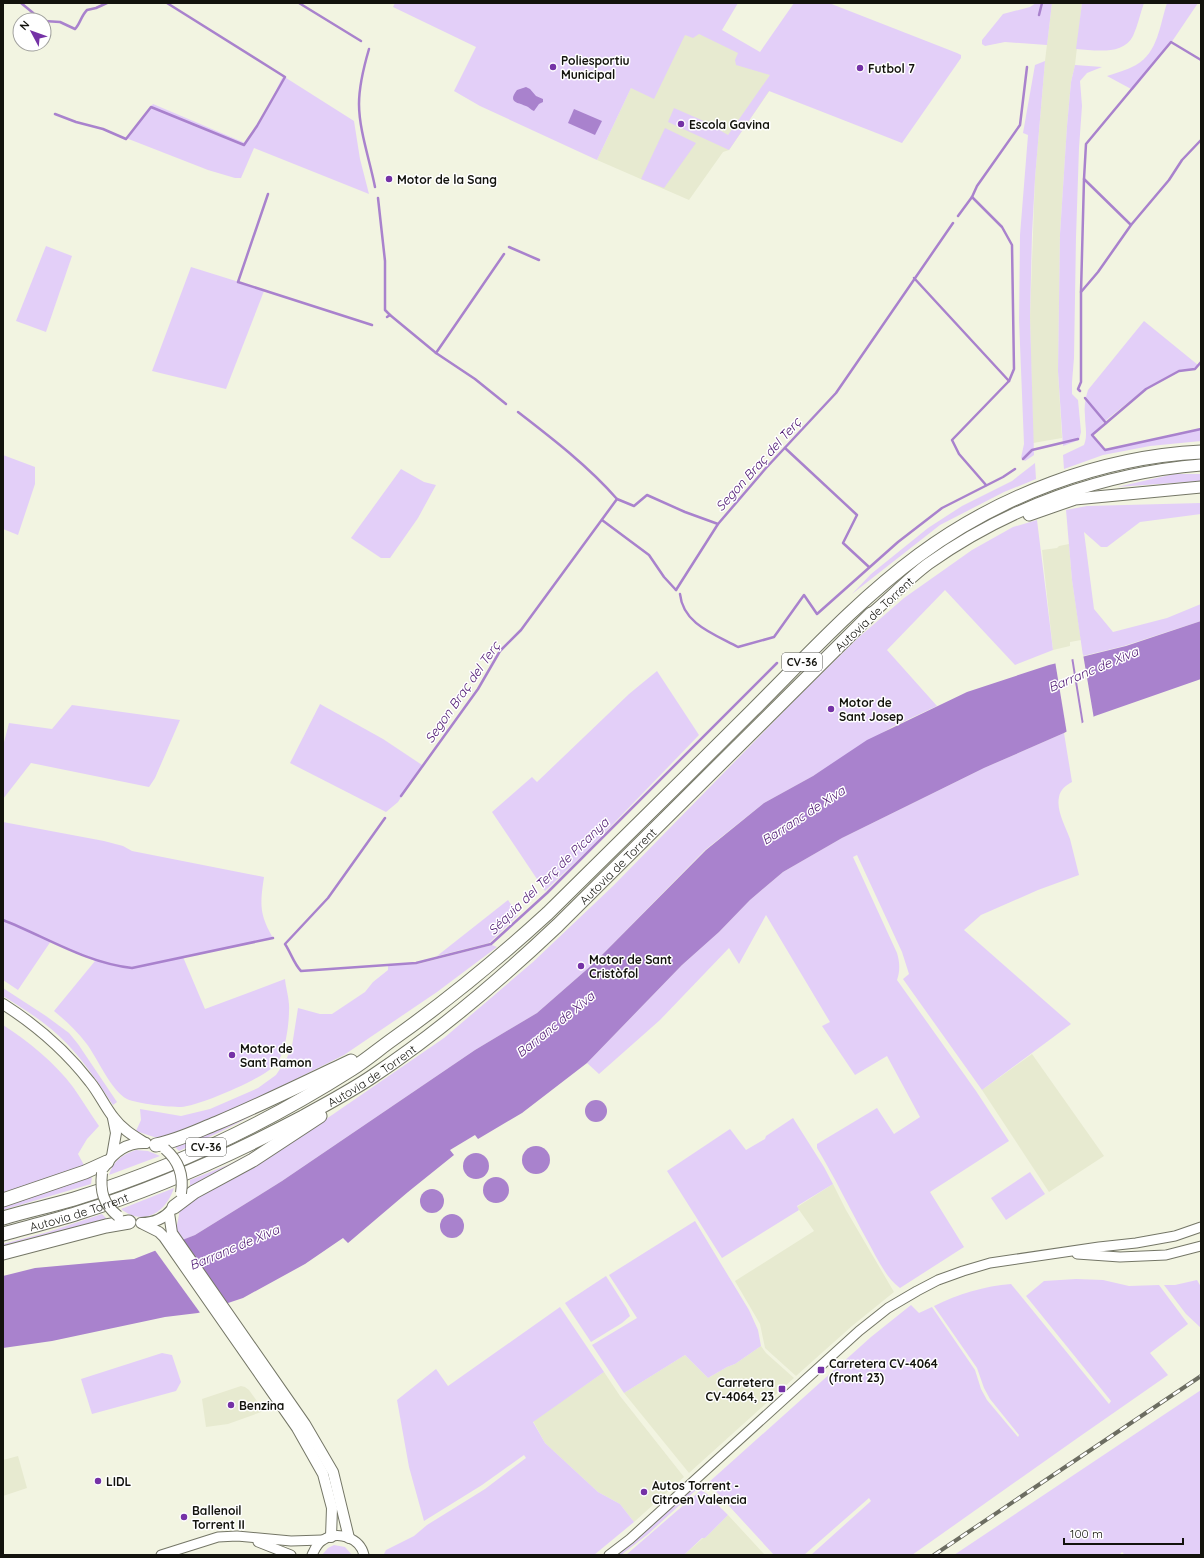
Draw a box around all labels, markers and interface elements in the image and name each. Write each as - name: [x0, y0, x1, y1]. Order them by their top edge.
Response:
- north arrow: [12, 12, 52, 52]
- text: N: [17, 18, 32, 33]
- place label: Poliesportiu Municipal: [561, 53, 630, 82]
- place label: Futbol 7: [868, 61, 915, 76]
- marker: Poliesportiu Municipal: [548, 62, 558, 72]
- marker: Futbol 7: [855, 63, 865, 73]
- place label: Escola Gavina: [689, 117, 770, 132]
- marker: Escola Gavina: [676, 119, 686, 129]
- place label: Motor de la Sang: [397, 172, 497, 187]
- marker: Motor de la Sang: [384, 174, 394, 184]
- water label: Segon Braç del Terç: [712, 413, 805, 514]
- street label: Autovia de Torrent: [831, 574, 917, 654]
- water label: Segon Braç del Terç: [421, 637, 504, 746]
- water label: Barranc de Xiva: [1046, 642, 1141, 695]
- road number: CV-36: [782, 653, 822, 671]
- place label: Motor de Sant Josep: [839, 695, 904, 724]
- marker: Motor de Sant Josep: [826, 704, 836, 714]
- water label: Barranc de Xiva: [758, 782, 849, 848]
- water label: Séquia del Terç de Picanya: [484, 813, 612, 938]
- street label: Autovia de Torrent: [576, 824, 659, 907]
- place label: Motor de Sant Cristòfol: [589, 952, 672, 981]
- marker: Motor de Sant Cristòfol: [576, 961, 586, 971]
- water label: Barranc de Xiva: [513, 987, 598, 1060]
- place label: Motor de Sant Ramon: [240, 1041, 312, 1070]
- street label: Autovia de Torrent: [325, 1041, 419, 1109]
- marker: Motor de Sant Ramon: [227, 1050, 237, 1060]
- road number: CV-36: [186, 1138, 226, 1156]
- street label: Autovia de Torrent: [28, 1189, 130, 1234]
- water label: Barranc de Xiva: [187, 1220, 282, 1273]
- place label: Carretera CV-4064 (front 23): [829, 1356, 938, 1385]
- marker: Carretera CV-4064 (front 23): [816, 1365, 826, 1375]
- place label: Carretera CV-4064, 23: [706, 1375, 774, 1404]
- marker: Carretera CV-4064, 23: [777, 1384, 787, 1394]
- place label: Benzina: [239, 1398, 284, 1413]
- marker: Benzina: [226, 1400, 236, 1410]
- place label: LIDL: [106, 1474, 132, 1489]
- marker: LIDL: [93, 1476, 103, 1486]
- place label: Autos Torrent - Citroen Valencia: [652, 1478, 747, 1507]
- marker: Autos Torrent - Citroen Valencia: [639, 1487, 649, 1497]
- place label: Ballenoil Torrent II: [192, 1503, 245, 1532]
- marker: Ballenoil Torrent II: [179, 1512, 189, 1522]
- scale bar: [1064, 1520, 1183, 1546]
- text: 100 m: [1070, 1526, 1103, 1541]

